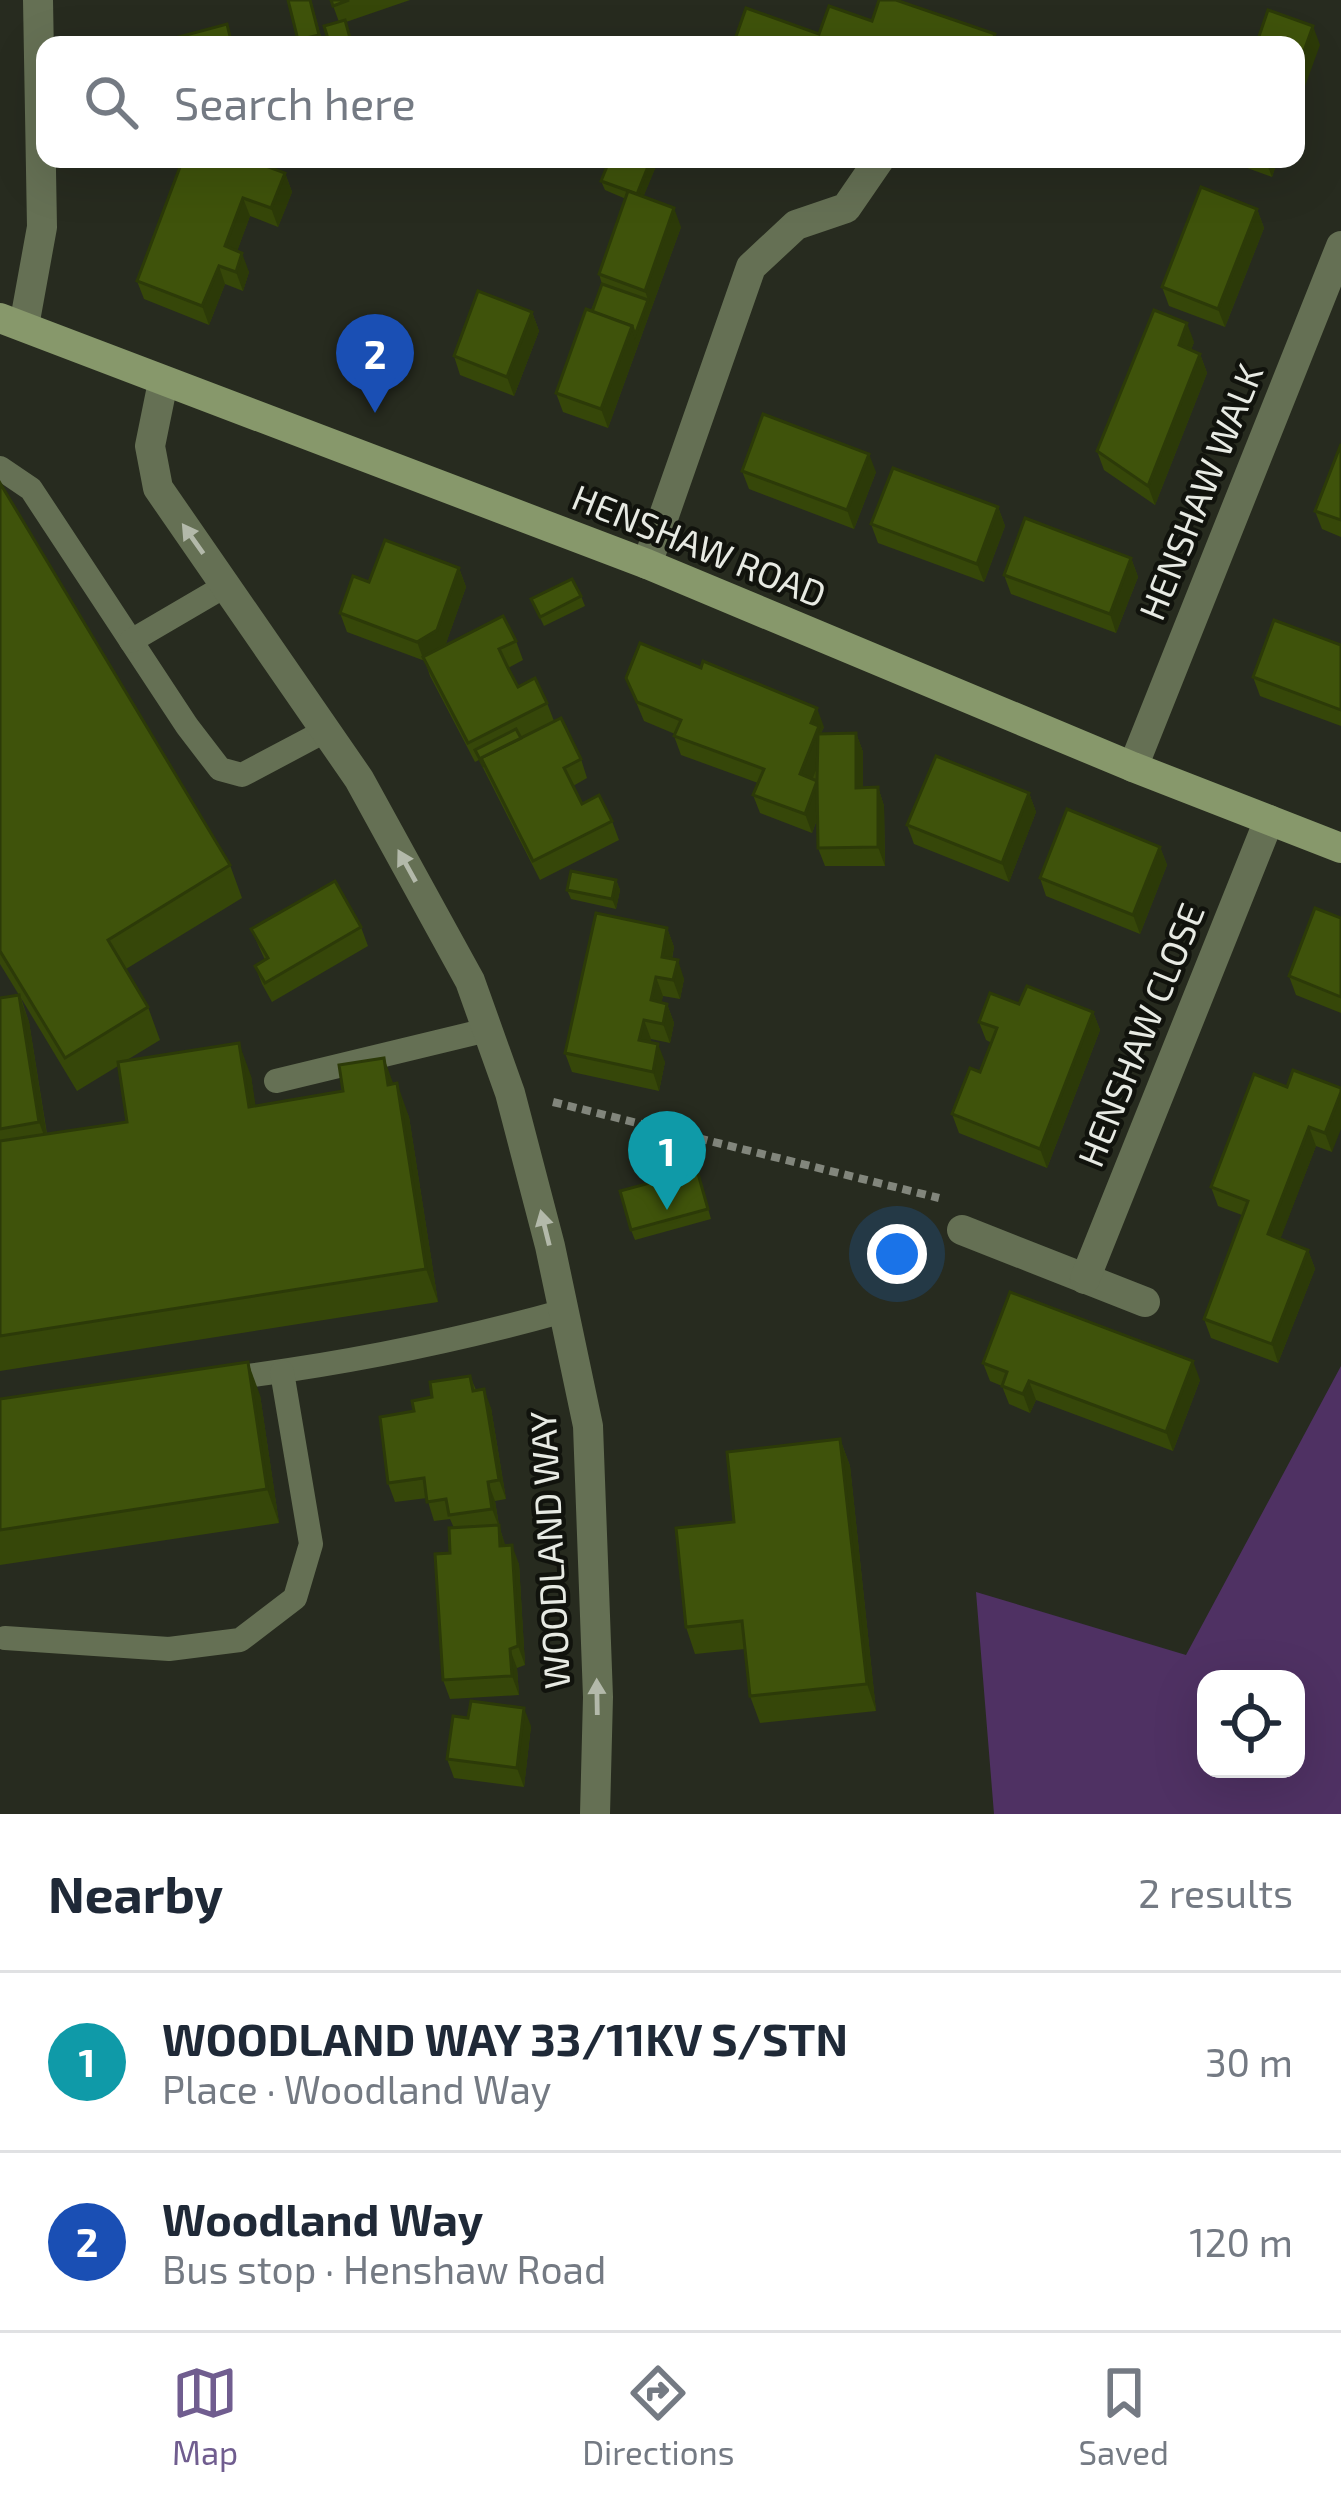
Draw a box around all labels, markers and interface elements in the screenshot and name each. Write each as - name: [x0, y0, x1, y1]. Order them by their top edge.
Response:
- search box: [36, 36, 1305, 168]
- icon: search: [78, 69, 144, 135]
- text: Search here: [174, 75, 416, 129]
- pin: 2: [336, 314, 414, 413]
- street label: HENSHAW WALK: [1129, 357, 1271, 626]
- street label: HENSHAW ROAD: [567, 474, 833, 615]
- one-way arrow: [182, 523, 205, 556]
- one-way arrow: [397, 849, 418, 882]
- street label: HENSHAW CLOSE: [1067, 897, 1212, 1172]
- pin: 1: [628, 1111, 706, 1210]
- one-way arrow: [535, 1209, 554, 1246]
- your location: [867, 1224, 927, 1284]
- street label: WOODLAND WAY: [520, 1410, 577, 1690]
- map controls: [1197, 1670, 1305, 1778]
- button: locate: [1197, 1670, 1305, 1778]
- one-way arrow: [588, 1677, 607, 1715]
- text: Nearby: [48, 1862, 223, 1923]
- text: 2 results: [1138, 1869, 1293, 1916]
- text: WOODLAND WAY 33/11KV S/STN: [162, 2011, 848, 2065]
- text: 1: [79, 2038, 95, 2085]
- text: 30 m: [1205, 2038, 1293, 2085]
- text: Place · Woodland Way: [162, 2065, 551, 2112]
- text: Woodland Way: [162, 2191, 483, 2245]
- text: 2: [76, 2218, 98, 2265]
- text: 120 m: [1189, 2218, 1293, 2265]
- text: Bus stop · Henshaw Road: [162, 2245, 606, 2292]
- tab: Map: [172, 2360, 238, 2472]
- tab: Directions: [582, 2360, 734, 2472]
- tab: Saved: [1078, 2360, 1169, 2472]

